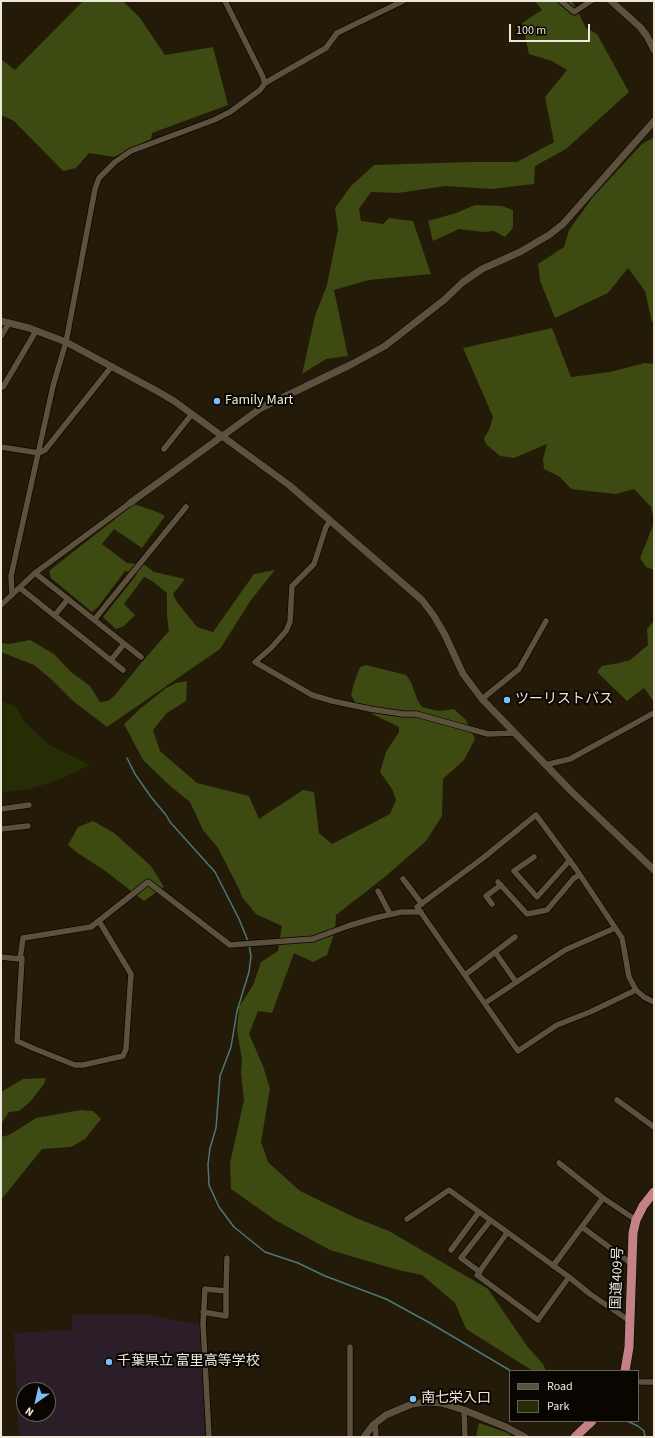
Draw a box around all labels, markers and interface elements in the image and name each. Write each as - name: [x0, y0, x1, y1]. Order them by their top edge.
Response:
- scale bar: [511, 16, 592, 42]
- text: 100 m: [516, 22, 546, 39]
- place label: Family Mart: [225, 393, 293, 409]
- marker: Family Mart: [212, 396, 222, 406]
- place label: ツーリストバス: [515, 692, 613, 708]
- marker: ツーリストバス: [502, 695, 512, 705]
- street label: 国道409号: [609, 1246, 627, 1310]
- place label: 千葉県立 富里高等学校: [117, 1354, 260, 1370]
- marker: 千葉県立 富里高等学校: [104, 1357, 114, 1367]
- legend: [509, 1370, 639, 1422]
- text: Road: [547, 1378, 573, 1395]
- north arrow: [16, 1382, 56, 1422]
- place label: 南七栄入口: [421, 1391, 491, 1407]
- marker: 南七栄入口: [408, 1394, 418, 1404]
- text: Park: [547, 1398, 569, 1415]
- text: N: [22, 1403, 37, 1420]

